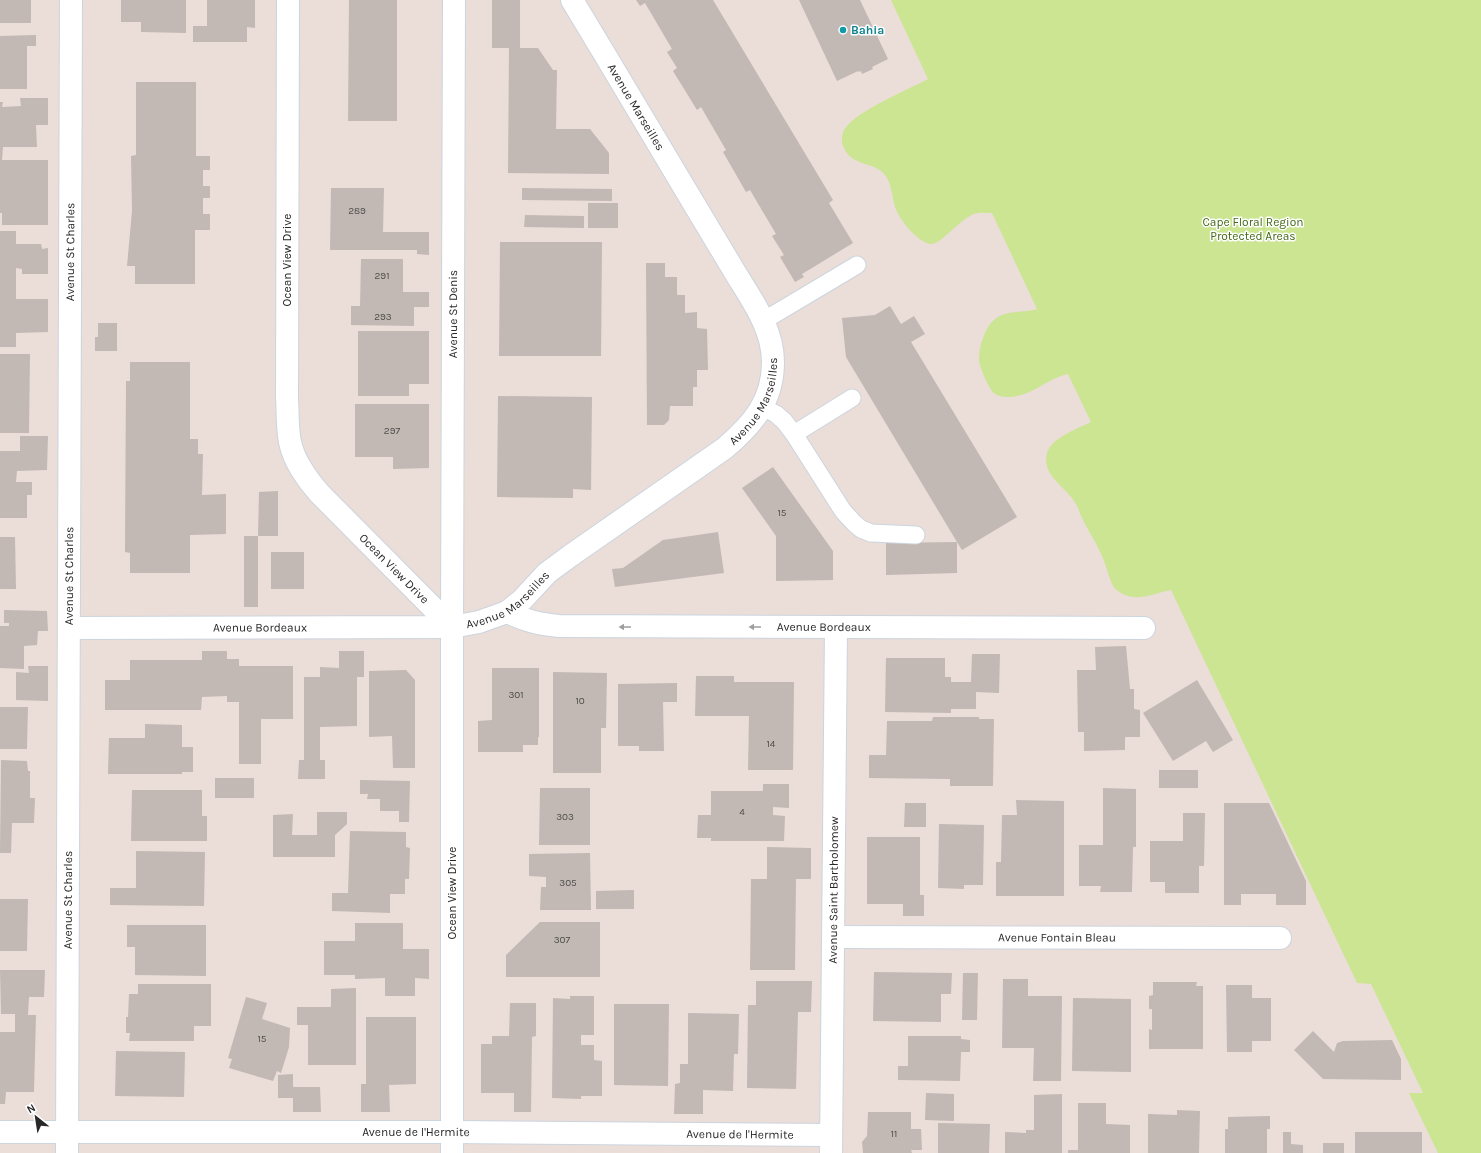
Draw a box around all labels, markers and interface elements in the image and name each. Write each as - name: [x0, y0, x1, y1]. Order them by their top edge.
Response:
- place label: Bahia: [851, 23, 884, 37]
- marker: Bahia: [838, 25, 848, 35]
- street label: Avenue Marseilles: [605, 61, 667, 153]
- street label: Avenue St Charles: [63, 203, 77, 301]
- house number: 289: [348, 205, 366, 217]
- street label: Ocean View Drive: [280, 214, 294, 306]
- park label: Cape Floral Region Protected Areas: [1202, 215, 1304, 243]
- house number: 291: [375, 270, 389, 282]
- street label: Avenue St Denis: [446, 270, 460, 358]
- house number: 293: [374, 311, 392, 323]
- street label: Avenue Marseilles: [726, 357, 780, 448]
- house number: 297: [384, 425, 400, 437]
- house number: 15: [778, 507, 787, 519]
- street label: Avenue St Charles: [62, 527, 76, 625]
- street label: Ocean View Drive: [356, 531, 432, 607]
- street label: Avenue Marseilles: [465, 568, 552, 631]
- street label: Avenue Bordeaux: [213, 620, 307, 635]
- street label: Avenue Bordeaux: [777, 620, 871, 634]
- one-way arrow: [618, 624, 631, 630]
- one-way arrow: [748, 624, 761, 630]
- house number: 301: [508, 689, 524, 701]
- house number: 10: [575, 695, 585, 707]
- house number: 14: [767, 738, 776, 750]
- house number: 4: [739, 806, 745, 818]
- house number: 303: [556, 811, 574, 823]
- street label: Avenue Saint Bartholomew: [826, 816, 841, 964]
- street label: Ocean View Drive: [445, 847, 459, 939]
- street label: Avenue St Charles: [61, 851, 75, 949]
- house number: 305: [559, 877, 577, 889]
- street label: Avenue Fontain Bleau: [998, 930, 1116, 945]
- house number: 307: [554, 934, 571, 946]
- house number: 15: [258, 1033, 267, 1045]
- north arrow: [16, 1097, 56, 1137]
- text: N: [25, 1101, 38, 1116]
- street label: Avenue de l'Hermite: [362, 1125, 470, 1139]
- street label: Avenue de l'Hermite: [686, 1127, 794, 1142]
- house number: 11: [891, 1128, 897, 1140]

